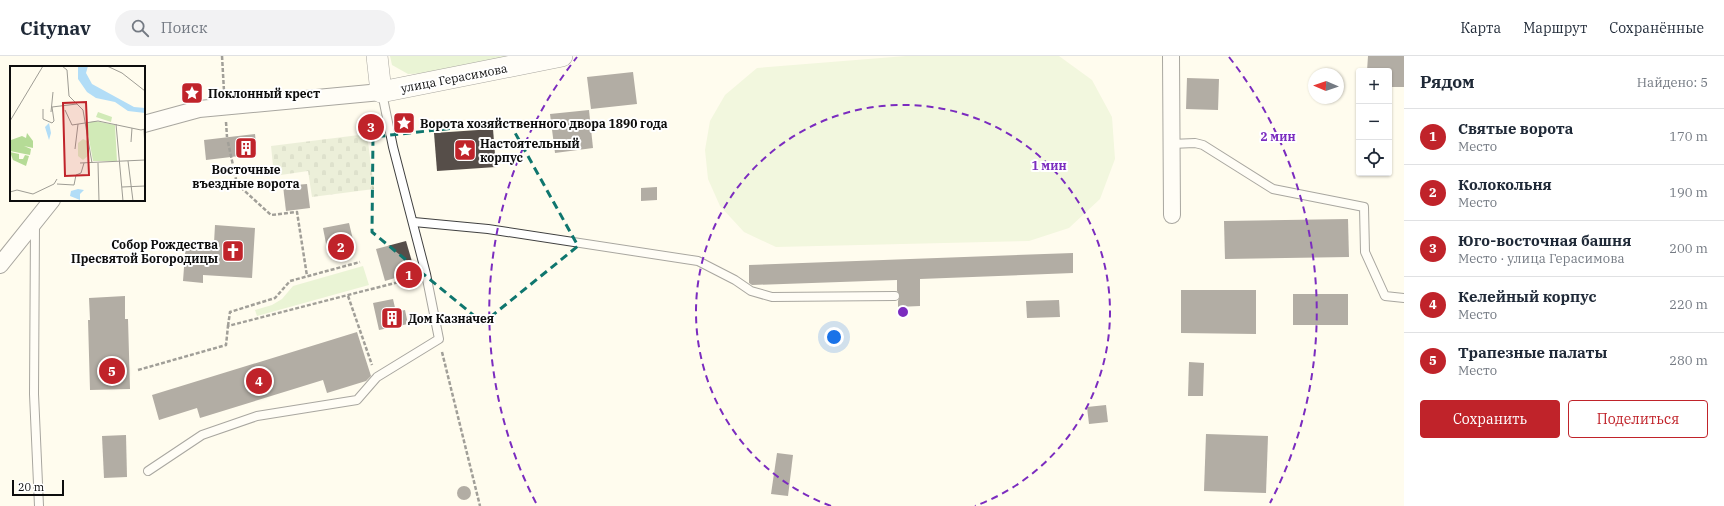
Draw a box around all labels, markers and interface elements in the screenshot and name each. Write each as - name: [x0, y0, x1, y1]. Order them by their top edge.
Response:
- search box: [115, 10, 395, 46]
- text: Citynav: [20, 16, 91, 40]
- icon: search: [129, 17, 151, 39]
- text: Поиск: [161, 18, 207, 37]
- text: Карта: [1460, 19, 1501, 37]
- text: Маршрут: [1523, 19, 1587, 37]
- text: Сохранённые: [1609, 19, 1704, 37]
- street label: улица Герасимова: [399, 60, 509, 96]
- inset map: [10, 66, 145, 201]
- north arrow: [1308, 68, 1344, 104]
- map controls: [1356, 68, 1392, 176]
- button: +: [1356, 68, 1392, 104]
- text: Рядом: [1420, 71, 1475, 93]
- text: Найдено: 5: [1637, 74, 1708, 91]
- place icon: Поклонный крест: [179, 80, 205, 106]
- place label: Поклонный крест: [208, 86, 320, 101]
- button: −: [1356, 104, 1392, 140]
- place icon: Ворота хозяйственного двора 1890 года: [391, 110, 417, 136]
- pin: 3: [358, 112, 384, 142]
- place label: Ворота хозяйственного двора 1890 года: [420, 116, 668, 131]
- text: Святые ворота: [1458, 119, 1573, 138]
- text: 1: [1429, 128, 1437, 145]
- text: 170 m: [1669, 128, 1708, 145]
- text: 2 мин: [1260, 129, 1296, 144]
- building icon: Восточные въездные ворота: [233, 135, 259, 161]
- place label: Настоятельный корпус: [480, 136, 580, 165]
- place icon: Настоятельный корпус: [452, 137, 478, 163]
- text: Место: [1458, 138, 1497, 155]
- button: locate: [1356, 140, 1392, 176]
- text: 1 мин: [1031, 158, 1067, 173]
- place label: Восточные въездные ворота: [192, 162, 300, 191]
- text: Колокольня: [1458, 175, 1552, 194]
- text: 2: [1429, 184, 1437, 201]
- text: 190 m: [1669, 184, 1708, 201]
- text: Место: [1458, 194, 1497, 211]
- text: Юго-восточная башня: [1458, 231, 1631, 250]
- pin: 2: [328, 232, 354, 262]
- place label: Собор Рождества Пресвятой Богородицы: [71, 237, 218, 266]
- church icon: Собор Рождества Пресвятой Богородицы: [220, 238, 246, 264]
- text: 3: [1429, 240, 1437, 257]
- text: 200 m: [1669, 240, 1708, 257]
- text: Место · улица Герасимова: [1458, 250, 1625, 267]
- pin: 1: [396, 260, 422, 290]
- text: Келейный корпус: [1458, 287, 1596, 306]
- text: 4: [1429, 296, 1437, 313]
- text: 220 m: [1669, 296, 1708, 313]
- building icon: Дом Казначея: [379, 305, 405, 331]
- centre of rings: [896, 305, 910, 319]
- text: Место: [1458, 306, 1497, 323]
- place label: Дом Казначея: [408, 311, 494, 326]
- your location: [824, 327, 844, 347]
- text: Трапезные палаты: [1458, 343, 1607, 362]
- text: 5: [1429, 352, 1437, 369]
- text: 280 m: [1669, 352, 1708, 369]
- pin: 5: [99, 356, 125, 386]
- text: Место: [1458, 362, 1497, 379]
- pin: 4: [246, 366, 272, 396]
- button: Сохранить: [1420, 400, 1560, 438]
- button: Поделиться: [1568, 400, 1708, 438]
- scale bar: [12, 478, 64, 497]
- text: 20 m: [18, 480, 44, 494]

